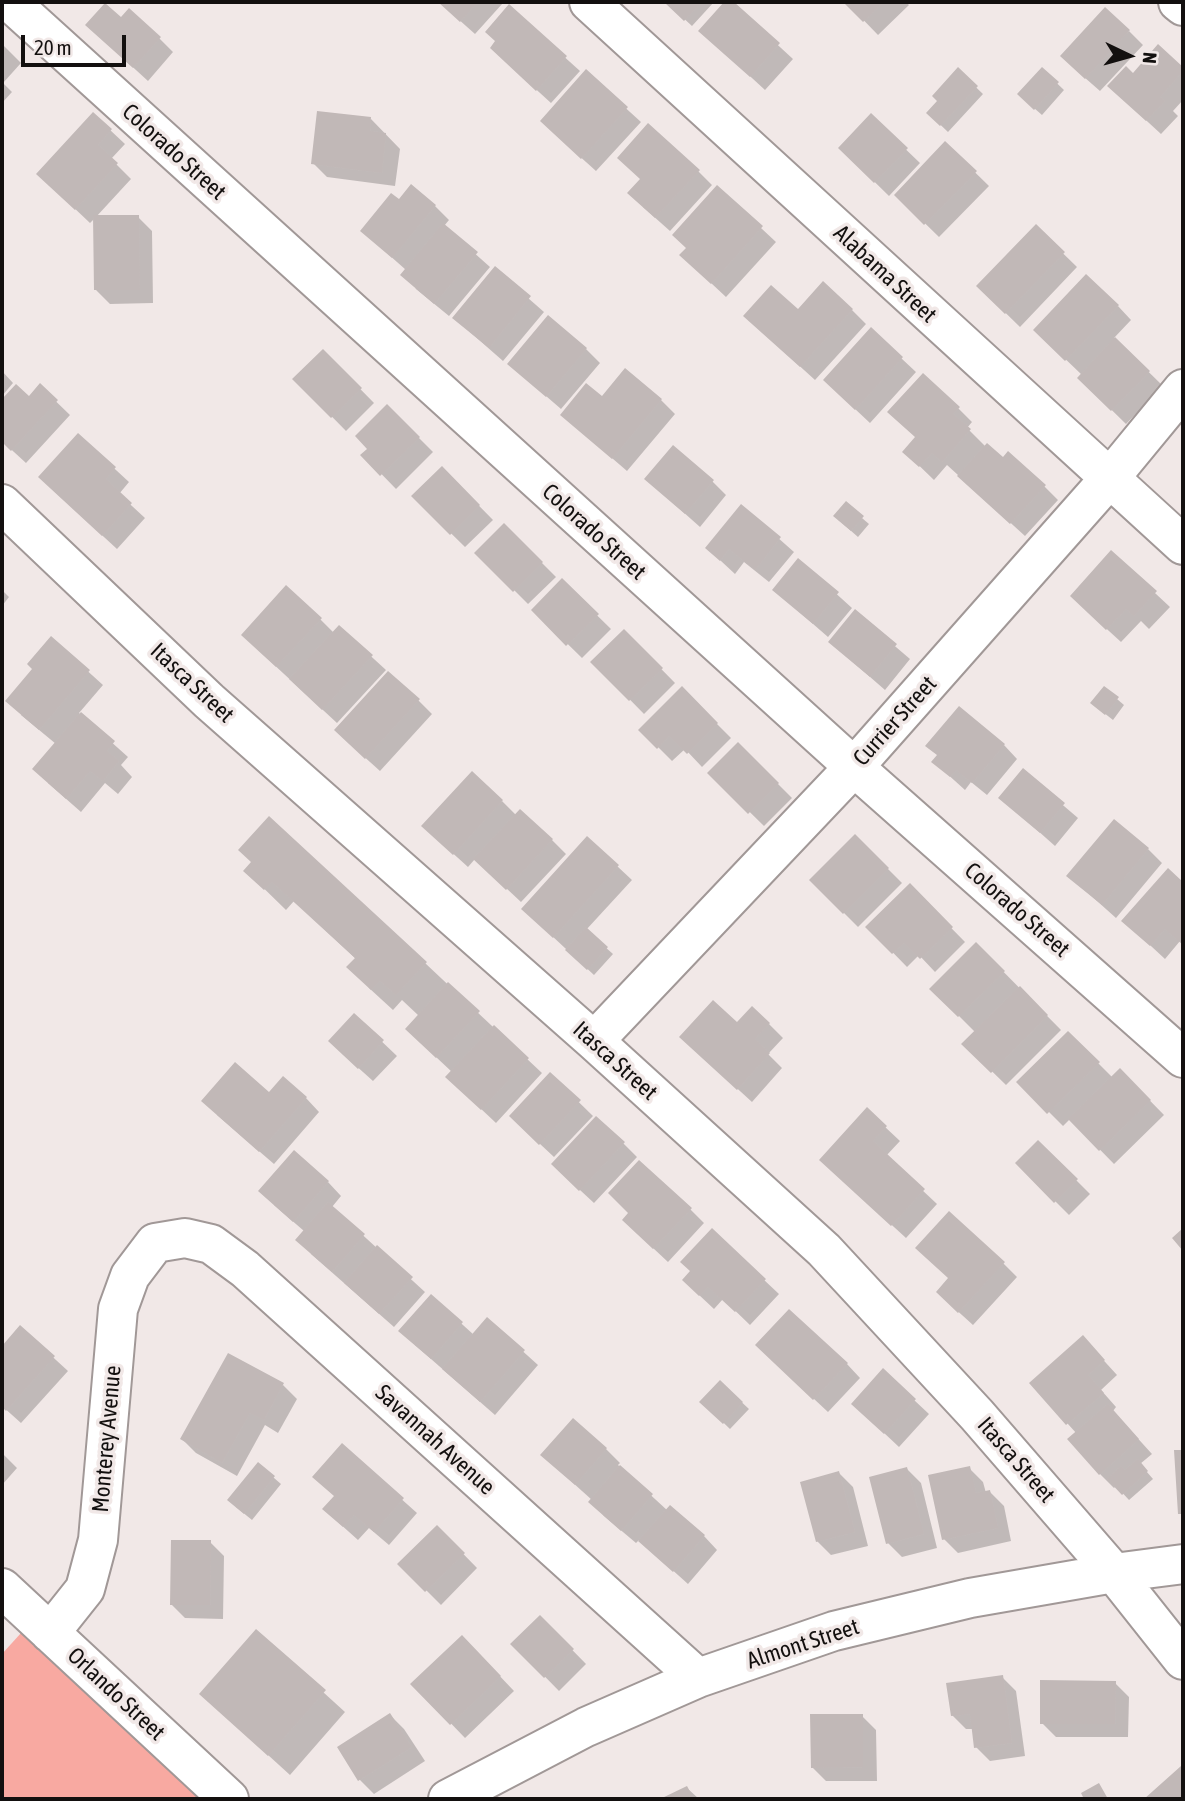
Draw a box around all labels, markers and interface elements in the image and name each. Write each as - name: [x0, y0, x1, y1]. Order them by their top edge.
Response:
- scale bar: [24, 21, 130, 65]
- north arrow: [1094, 21, 1164, 91]
- text: 20 m: [34, 35, 72, 59]
- text: N: [1138, 51, 1161, 64]
- street label: Colorado Street: [116, 98, 232, 206]
- street label: Alabama Street: [828, 219, 942, 329]
- street label: Colorado Street: [536, 478, 652, 586]
- street label: Itasca Street: [145, 637, 239, 729]
- street label: Currier Street: [848, 670, 942, 772]
- street label: Colorado Street: [959, 857, 1075, 963]
- street label: Itasca Street: [567, 1016, 663, 1106]
- street label: Monterey Avenue: [87, 1364, 127, 1514]
- street label: Savannah Avenue: [370, 1379, 500, 1501]
- street label: Itasca Street: [971, 1412, 1061, 1508]
- street label: Almont Street: [744, 1613, 862, 1675]
- street label: Orlando Street: [61, 1642, 171, 1746]

